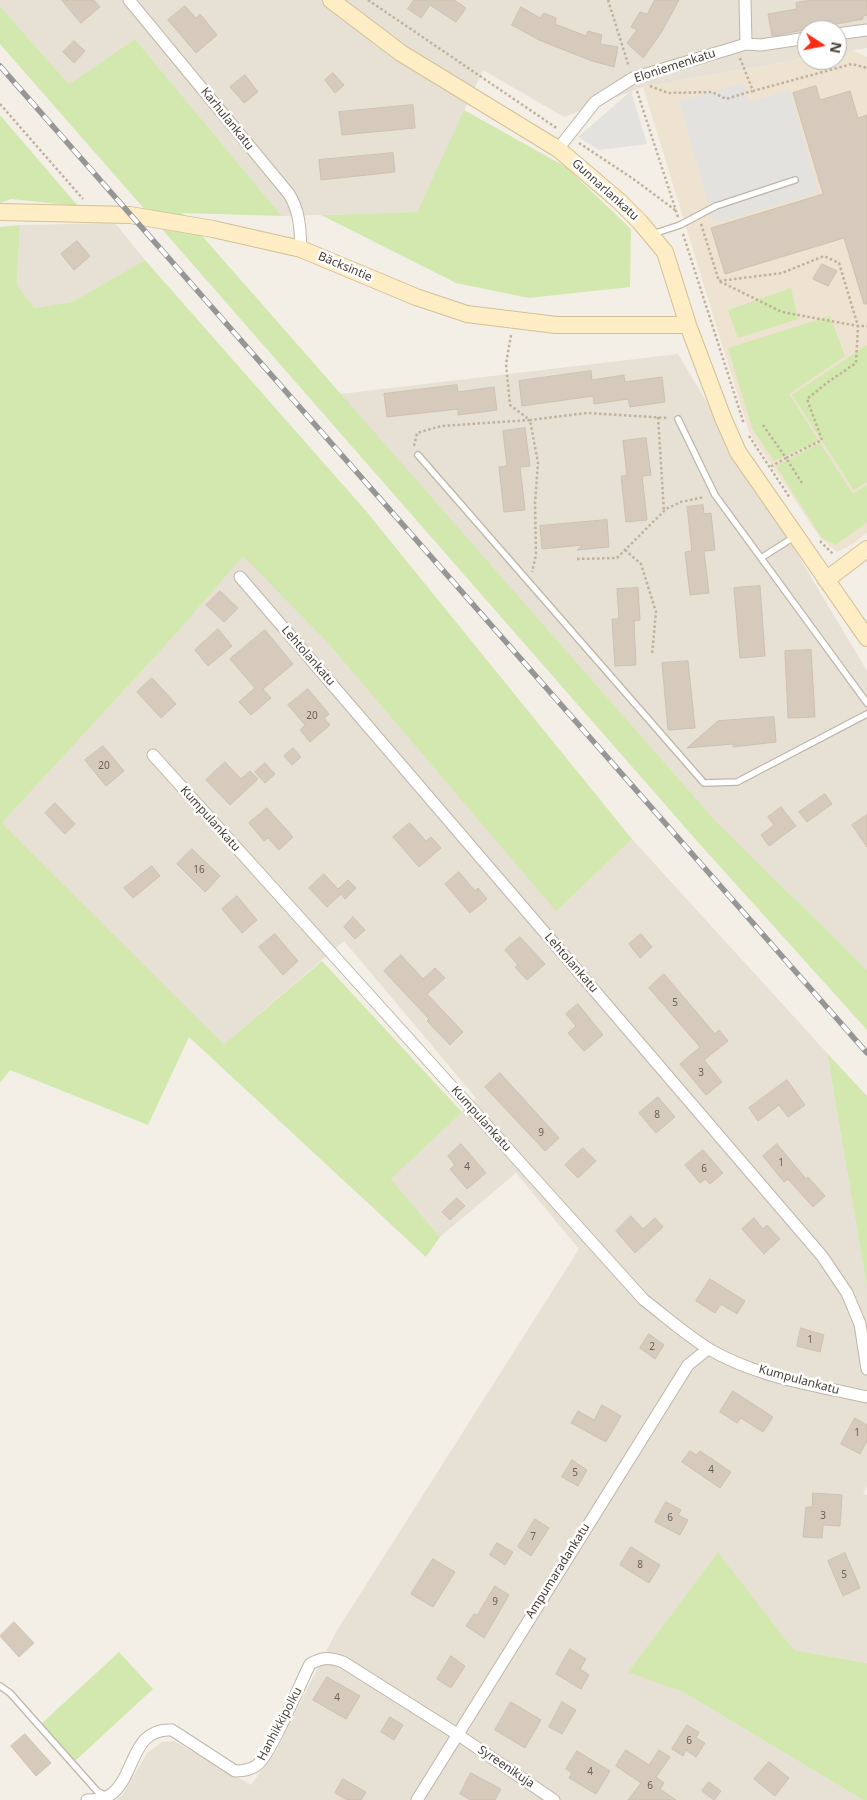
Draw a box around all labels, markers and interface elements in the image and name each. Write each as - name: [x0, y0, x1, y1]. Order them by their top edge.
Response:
- north arrow: [797, 20, 847, 70]
- text: N: [826, 40, 847, 55]
- street label: Eloniemenkatu: [633, 46, 717, 86]
- street label: Karhulankatu: [197, 85, 257, 153]
- street label: Gunnarlankatu: [569, 156, 641, 224]
- street label: Bäcksintie: [316, 249, 374, 285]
- street label: Lehtolankatu: [278, 623, 338, 689]
- house number: 20: [306, 710, 318, 722]
- house number: 20: [98, 760, 110, 772]
- street label: Kumpulankatu: [177, 783, 243, 855]
- house number: 16: [193, 864, 205, 876]
- street label: Lehtolankatu: [541, 930, 601, 996]
- house number: 5: [672, 997, 678, 1009]
- house number: 3: [698, 1067, 704, 1079]
- street label: Kumpulankatu: [448, 1083, 514, 1155]
- house number: 8: [654, 1109, 660, 1121]
- house number: 9: [538, 1127, 544, 1139]
- house number: 1: [778, 1157, 784, 1169]
- house number: 4: [464, 1161, 470, 1173]
- house number: 6: [701, 1163, 707, 1175]
- house number: 1: [807, 1334, 813, 1346]
- house number: 2: [649, 1341, 655, 1353]
- street label: Kumpulankatu: [757, 1362, 841, 1398]
- house number: 1: [854, 1427, 860, 1439]
- house number: 4: [708, 1464, 714, 1476]
- house number: 5: [572, 1467, 578, 1479]
- house number: 3: [820, 1510, 826, 1522]
- house number: 6: [667, 1512, 673, 1524]
- street label: Ampumaradankatu: [523, 1521, 593, 1621]
- house number: 7: [530, 1531, 536, 1543]
- house number: 8: [637, 1559, 643, 1571]
- house number: 5: [841, 1569, 847, 1581]
- house number: 9: [492, 1596, 498, 1608]
- street label: Hanhikkipolku: [255, 1685, 305, 1763]
- house number: 4: [334, 1692, 340, 1704]
- house number: 6: [686, 1735, 692, 1747]
- street label: Syreenikuja: [475, 1743, 537, 1791]
- house number: 4: [587, 1766, 593, 1778]
- house number: 6: [647, 1780, 653, 1792]

